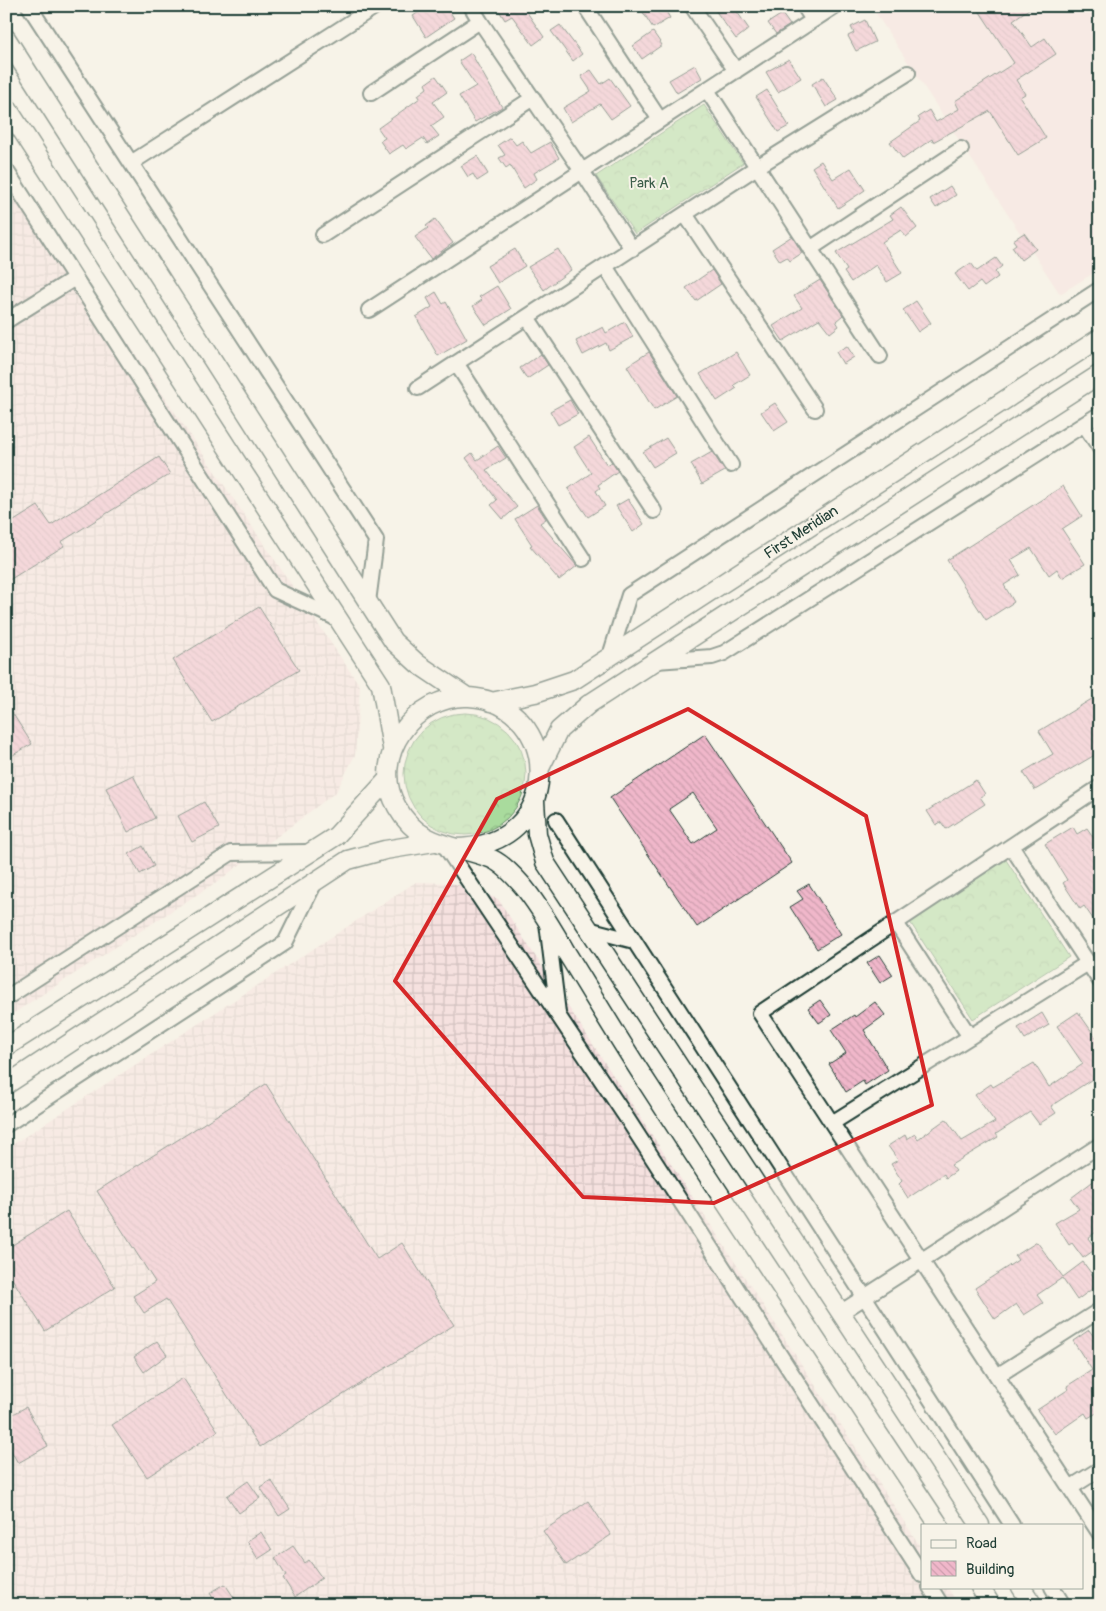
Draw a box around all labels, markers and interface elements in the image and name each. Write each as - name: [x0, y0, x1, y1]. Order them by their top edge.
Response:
- park label: Park A: [629, 174, 669, 193]
- street label: First Meridian: [761, 501, 842, 563]
- legend: [921, 1524, 1084, 1588]
- text: Road: [966, 1534, 997, 1553]
- text: Building: [966, 1560, 1014, 1579]

